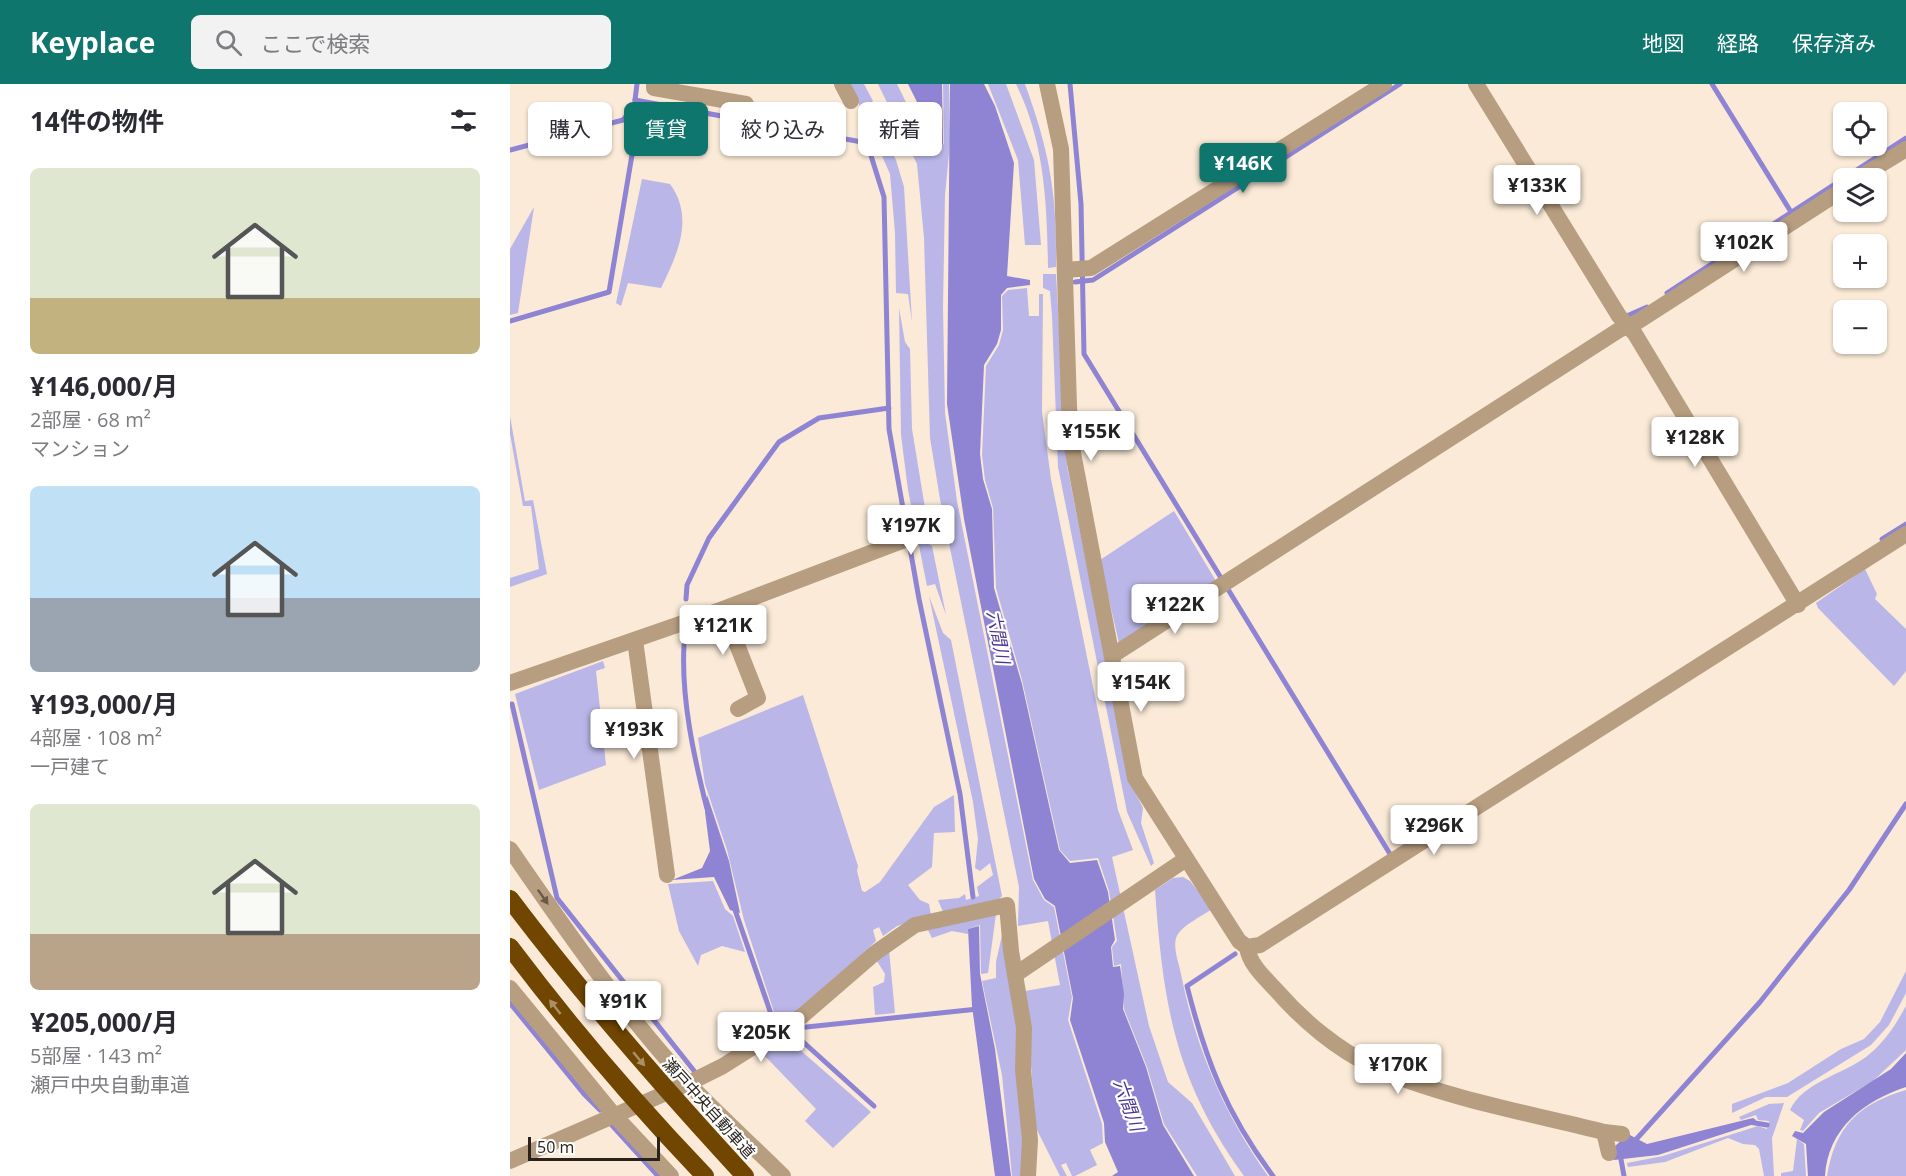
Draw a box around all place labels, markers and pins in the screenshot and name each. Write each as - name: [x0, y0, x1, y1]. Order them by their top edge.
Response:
- pin: ¥146K: [1201, 143, 1285, 194]
- pin: ¥133K: [1495, 165, 1579, 216]
- pin: ¥102K: [1702, 222, 1786, 273]
- pin: ¥155K: [1049, 411, 1133, 462]
- pin: ¥128K: [1653, 417, 1737, 468]
- pin: ¥197K: [869, 505, 953, 556]
- pin: ¥122K: [1133, 584, 1217, 635]
- pin: ¥121K: [681, 605, 765, 656]
- pin: ¥154K: [1099, 662, 1183, 713]
- pin: ¥193K: [592, 709, 676, 760]
- pin: ¥296K: [1392, 805, 1476, 856]
- pin: ¥91K: [587, 981, 659, 1032]
- pin: ¥205K: [719, 1012, 803, 1063]
- pin: ¥170K: [1356, 1044, 1440, 1095]

